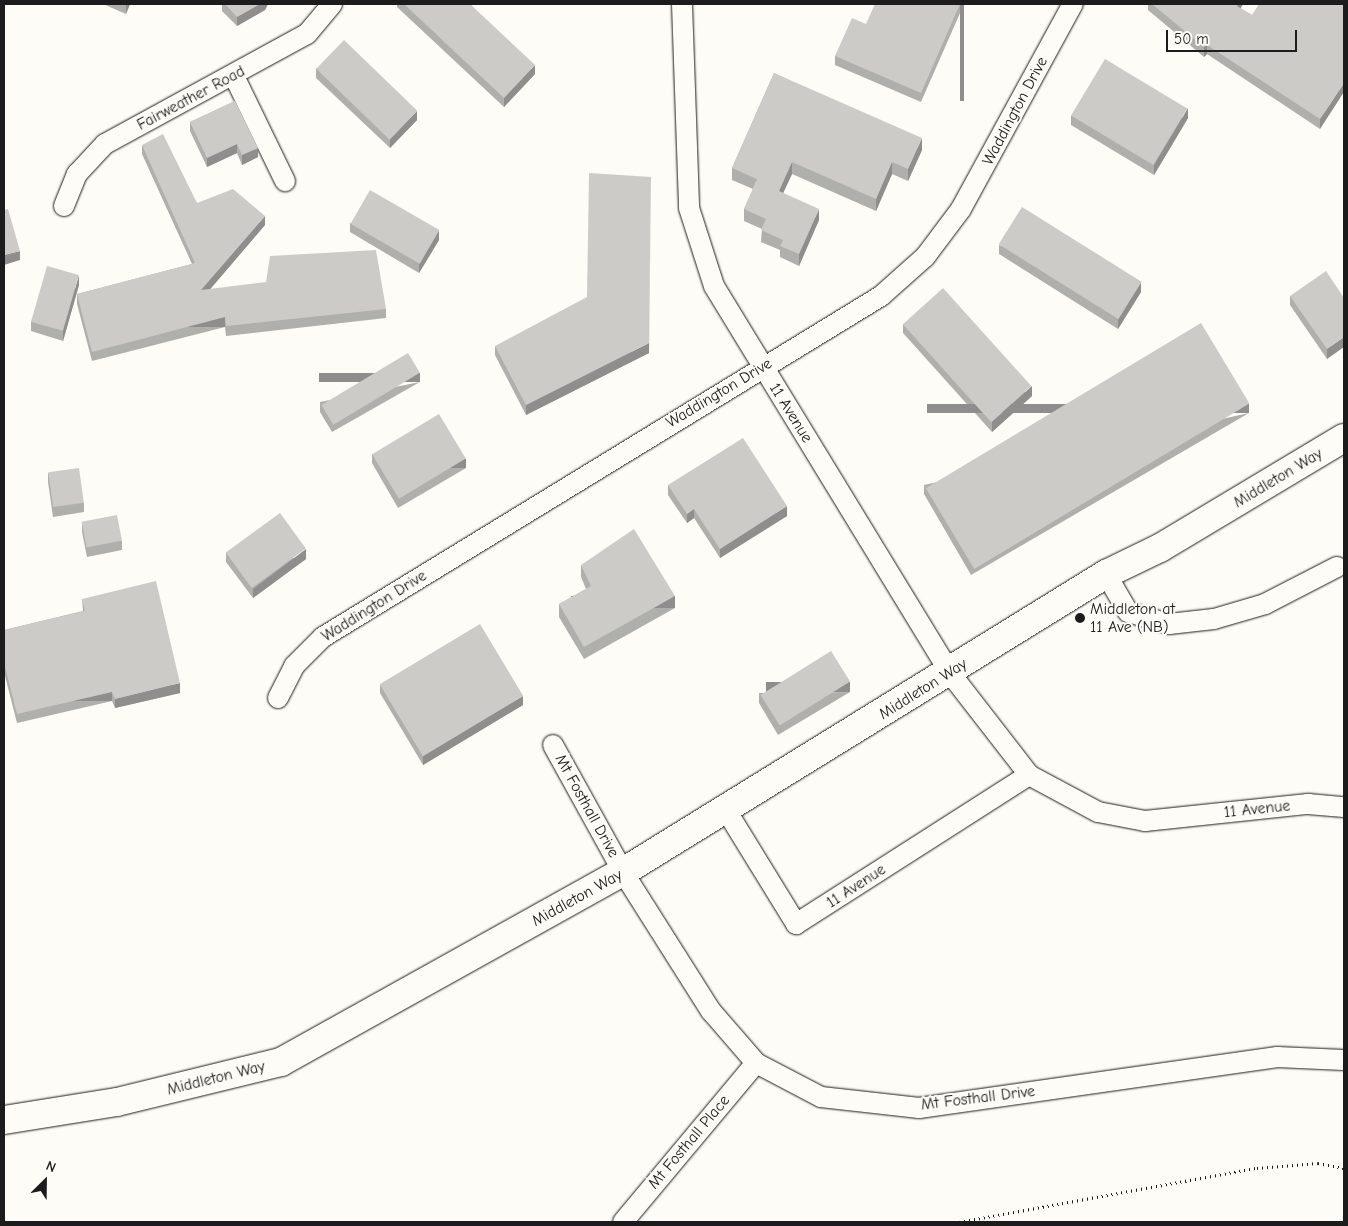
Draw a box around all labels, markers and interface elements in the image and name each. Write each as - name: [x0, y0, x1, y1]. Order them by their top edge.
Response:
- scale bar: [1168, 20, 1299, 52]
- text: 50 m: [1174, 30, 1209, 48]
- street label: Waddington Drive: [978, 53, 1052, 169]
- street label: Fairweather Road: [134, 61, 248, 135]
- street label: Waddington Drive: [663, 354, 775, 432]
- street label: 11 Avenue: [765, 380, 817, 446]
- street label: Middleton Way: [1230, 444, 1326, 512]
- street label: Waddington Drive: [318, 566, 430, 646]
- place label: Middleton at 11 Ave (NB): [1090, 599, 1175, 637]
- marker: Middleton at 11 Ave (NB): [1074, 612, 1086, 624]
- street label: Middleton Way: [875, 654, 971, 724]
- street label: Mt Fosthall Drive: [551, 751, 623, 861]
- street label: 11 Avenue: [1223, 796, 1291, 822]
- street label: 11 Avenue: [823, 860, 889, 912]
- street label: Middleton Way: [528, 865, 626, 931]
- street label: Middleton Way: [165, 1057, 267, 1099]
- street label: Mt Fosthall Drive: [920, 1081, 1036, 1115]
- street label: Mt Fosthall Place: [644, 1091, 734, 1193]
- north arrow: [20, 1156, 70, 1206]
- text: N: [44, 1157, 59, 1176]

